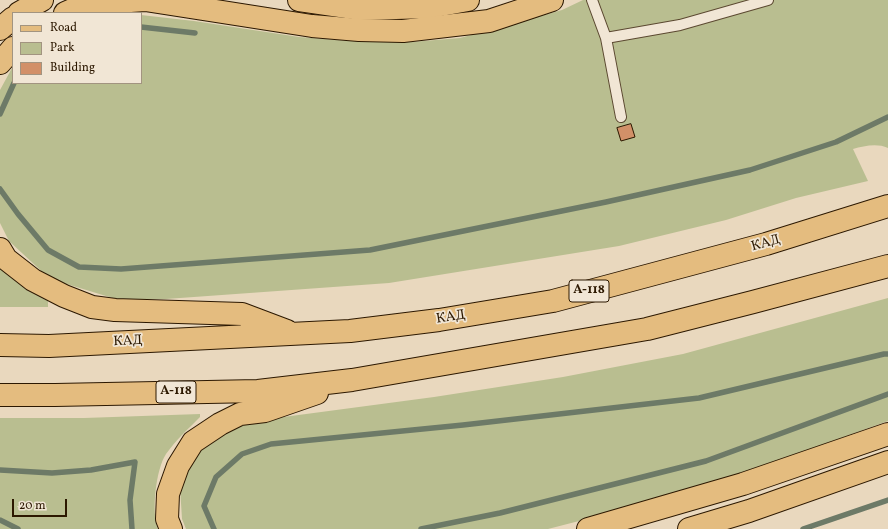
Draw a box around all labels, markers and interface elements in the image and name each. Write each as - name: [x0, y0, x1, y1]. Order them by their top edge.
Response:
- legend: [12, 12, 142, 84]
- text: Road: [50, 20, 77, 36]
- text: Park: [50, 40, 75, 56]
- text: Building: [50, 60, 95, 76]
- street label: КАД: [750, 232, 782, 256]
- road number: А-118: [569, 280, 609, 302]
- street label: КАД: [435, 307, 467, 329]
- street label: КАД: [113, 333, 143, 351]
- road number: А-118: [156, 381, 196, 403]
- scale bar: [14, 491, 69, 517]
- text: 20 m: [19, 498, 46, 514]

